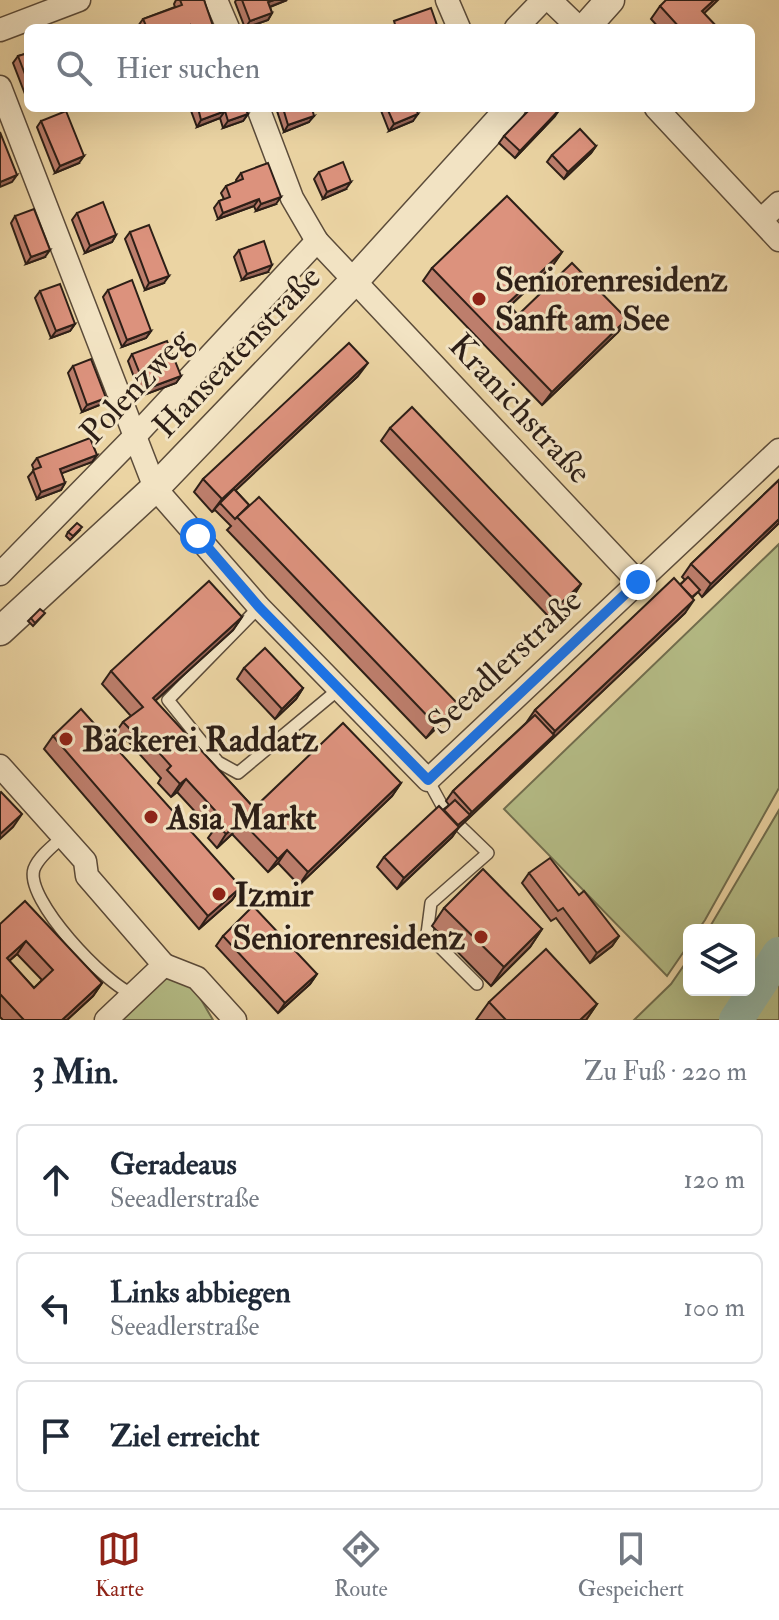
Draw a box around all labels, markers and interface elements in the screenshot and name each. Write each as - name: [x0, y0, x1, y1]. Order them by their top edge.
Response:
- search box: [24, 24, 755, 112]
- icon: search: [52, 46, 96, 90]
- text: Hier suchen: [116, 50, 260, 87]
- street label: Hanseatenstraße: [144, 257, 330, 447]
- place label: Seniorenresidenz Sanft am See: [495, 259, 728, 341]
- marker: Seniorenresidenz Sanft am See: [470, 290, 488, 308]
- street label: Polenzweg: [71, 318, 202, 453]
- street label: Kranichstraße: [439, 325, 601, 493]
- route start: [180, 518, 216, 554]
- route end: [620, 564, 656, 600]
- street label: Seeadlerstraße: [419, 580, 591, 744]
- place label: Bäckerei Raddatz: [82, 719, 319, 762]
- marker: Bäckerei Raddatz: [57, 730, 75, 748]
- place label: Asia Markt: [165, 797, 317, 840]
- marker: Asia Markt: [142, 808, 160, 826]
- place label: Izmir: [235, 874, 315, 917]
- marker: Izmir: [210, 885, 228, 903]
- place label: Seniorenresidenz: [233, 917, 466, 960]
- map controls: [683, 924, 755, 996]
- button: layers: [683, 924, 755, 996]
- marker: Seniorenresidenz: [472, 928, 490, 946]
- text: 3 Min.: [32, 1051, 118, 1094]
- text: Zu Fuß · 220 m: [584, 1056, 747, 1088]
- text: Geradeaus: [110, 1146, 237, 1183]
- icon: ahead: [34, 1158, 78, 1202]
- text: 120 m: [684, 1164, 745, 1196]
- text: Seeadlerstraße: [110, 1183, 259, 1215]
- text: Links abbiegen: [110, 1274, 291, 1311]
- icon: left: [34, 1286, 78, 1330]
- text: 100 m: [684, 1292, 745, 1324]
- text: Seeadlerstraße: [110, 1311, 259, 1343]
- icon: arrive: [34, 1414, 78, 1458]
- text: Ziel erreicht: [110, 1418, 259, 1455]
- tab: Karte: [95, 1527, 144, 1603]
- tab: Route: [334, 1527, 388, 1603]
- tab: Gespeichert: [578, 1527, 684, 1603]

